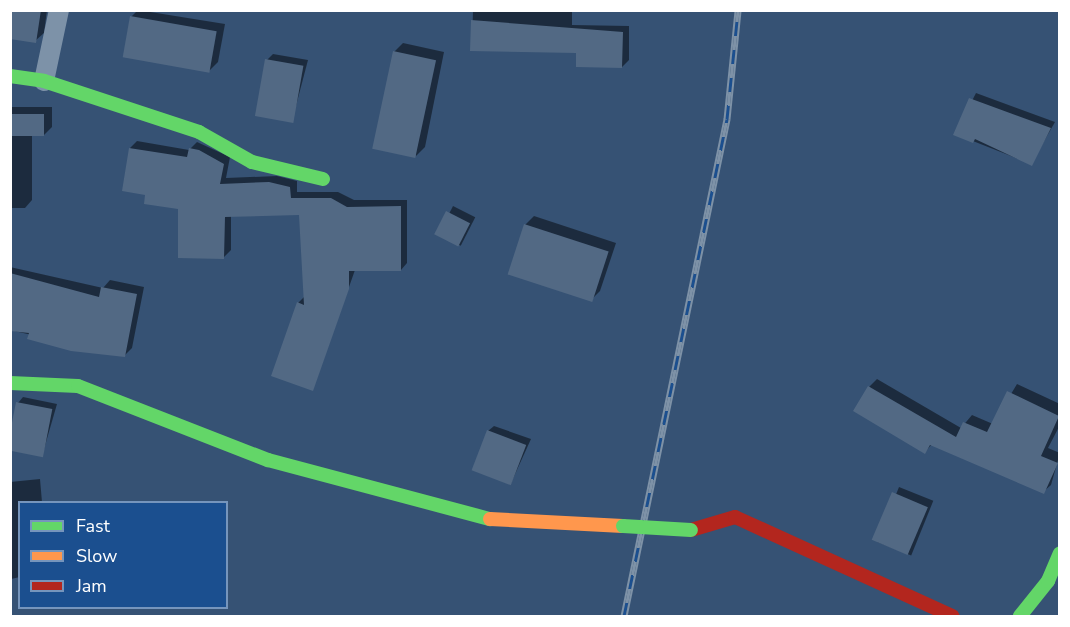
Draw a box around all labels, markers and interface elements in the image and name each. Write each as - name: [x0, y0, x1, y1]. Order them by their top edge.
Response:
- legend: [18, 501, 228, 609]
- text: Fast: [76, 514, 110, 538]
- text: Slow: [76, 544, 117, 568]
- text: Jam: [76, 574, 107, 598]

